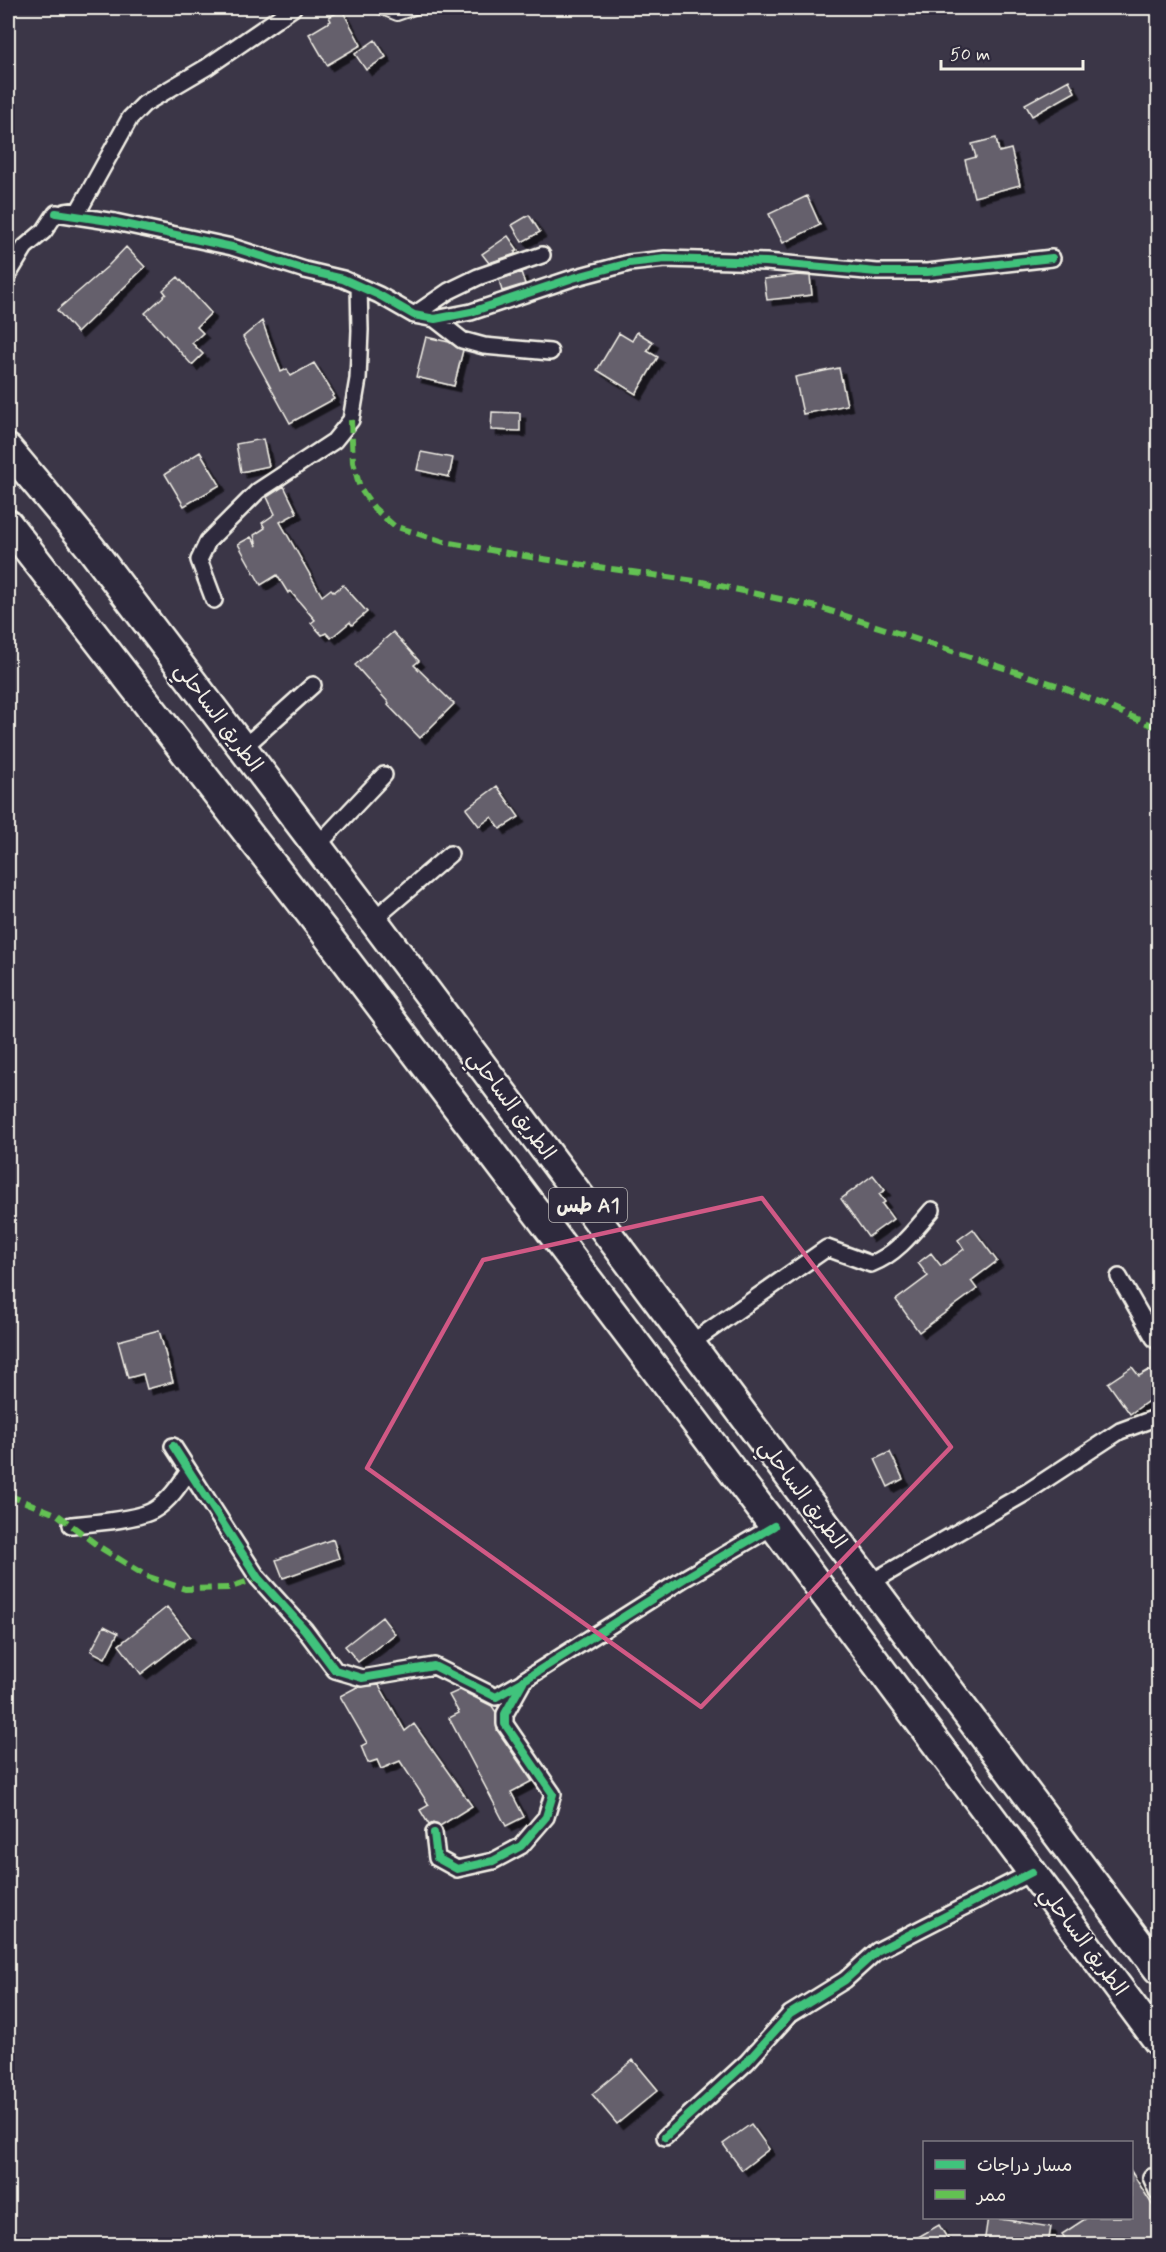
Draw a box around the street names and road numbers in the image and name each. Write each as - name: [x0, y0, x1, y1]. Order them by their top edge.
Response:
- street label: الطريق الساحلي: [165, 657, 269, 780]
- street label: الطريق الساحلي: [458, 1045, 562, 1168]
- road number: طس A1: [549, 1188, 627, 1222]
- street label: الطريق الساحلي: [749, 1434, 853, 1557]
- street label: الطريق الساحلي: [1030, 1881, 1134, 2004]

